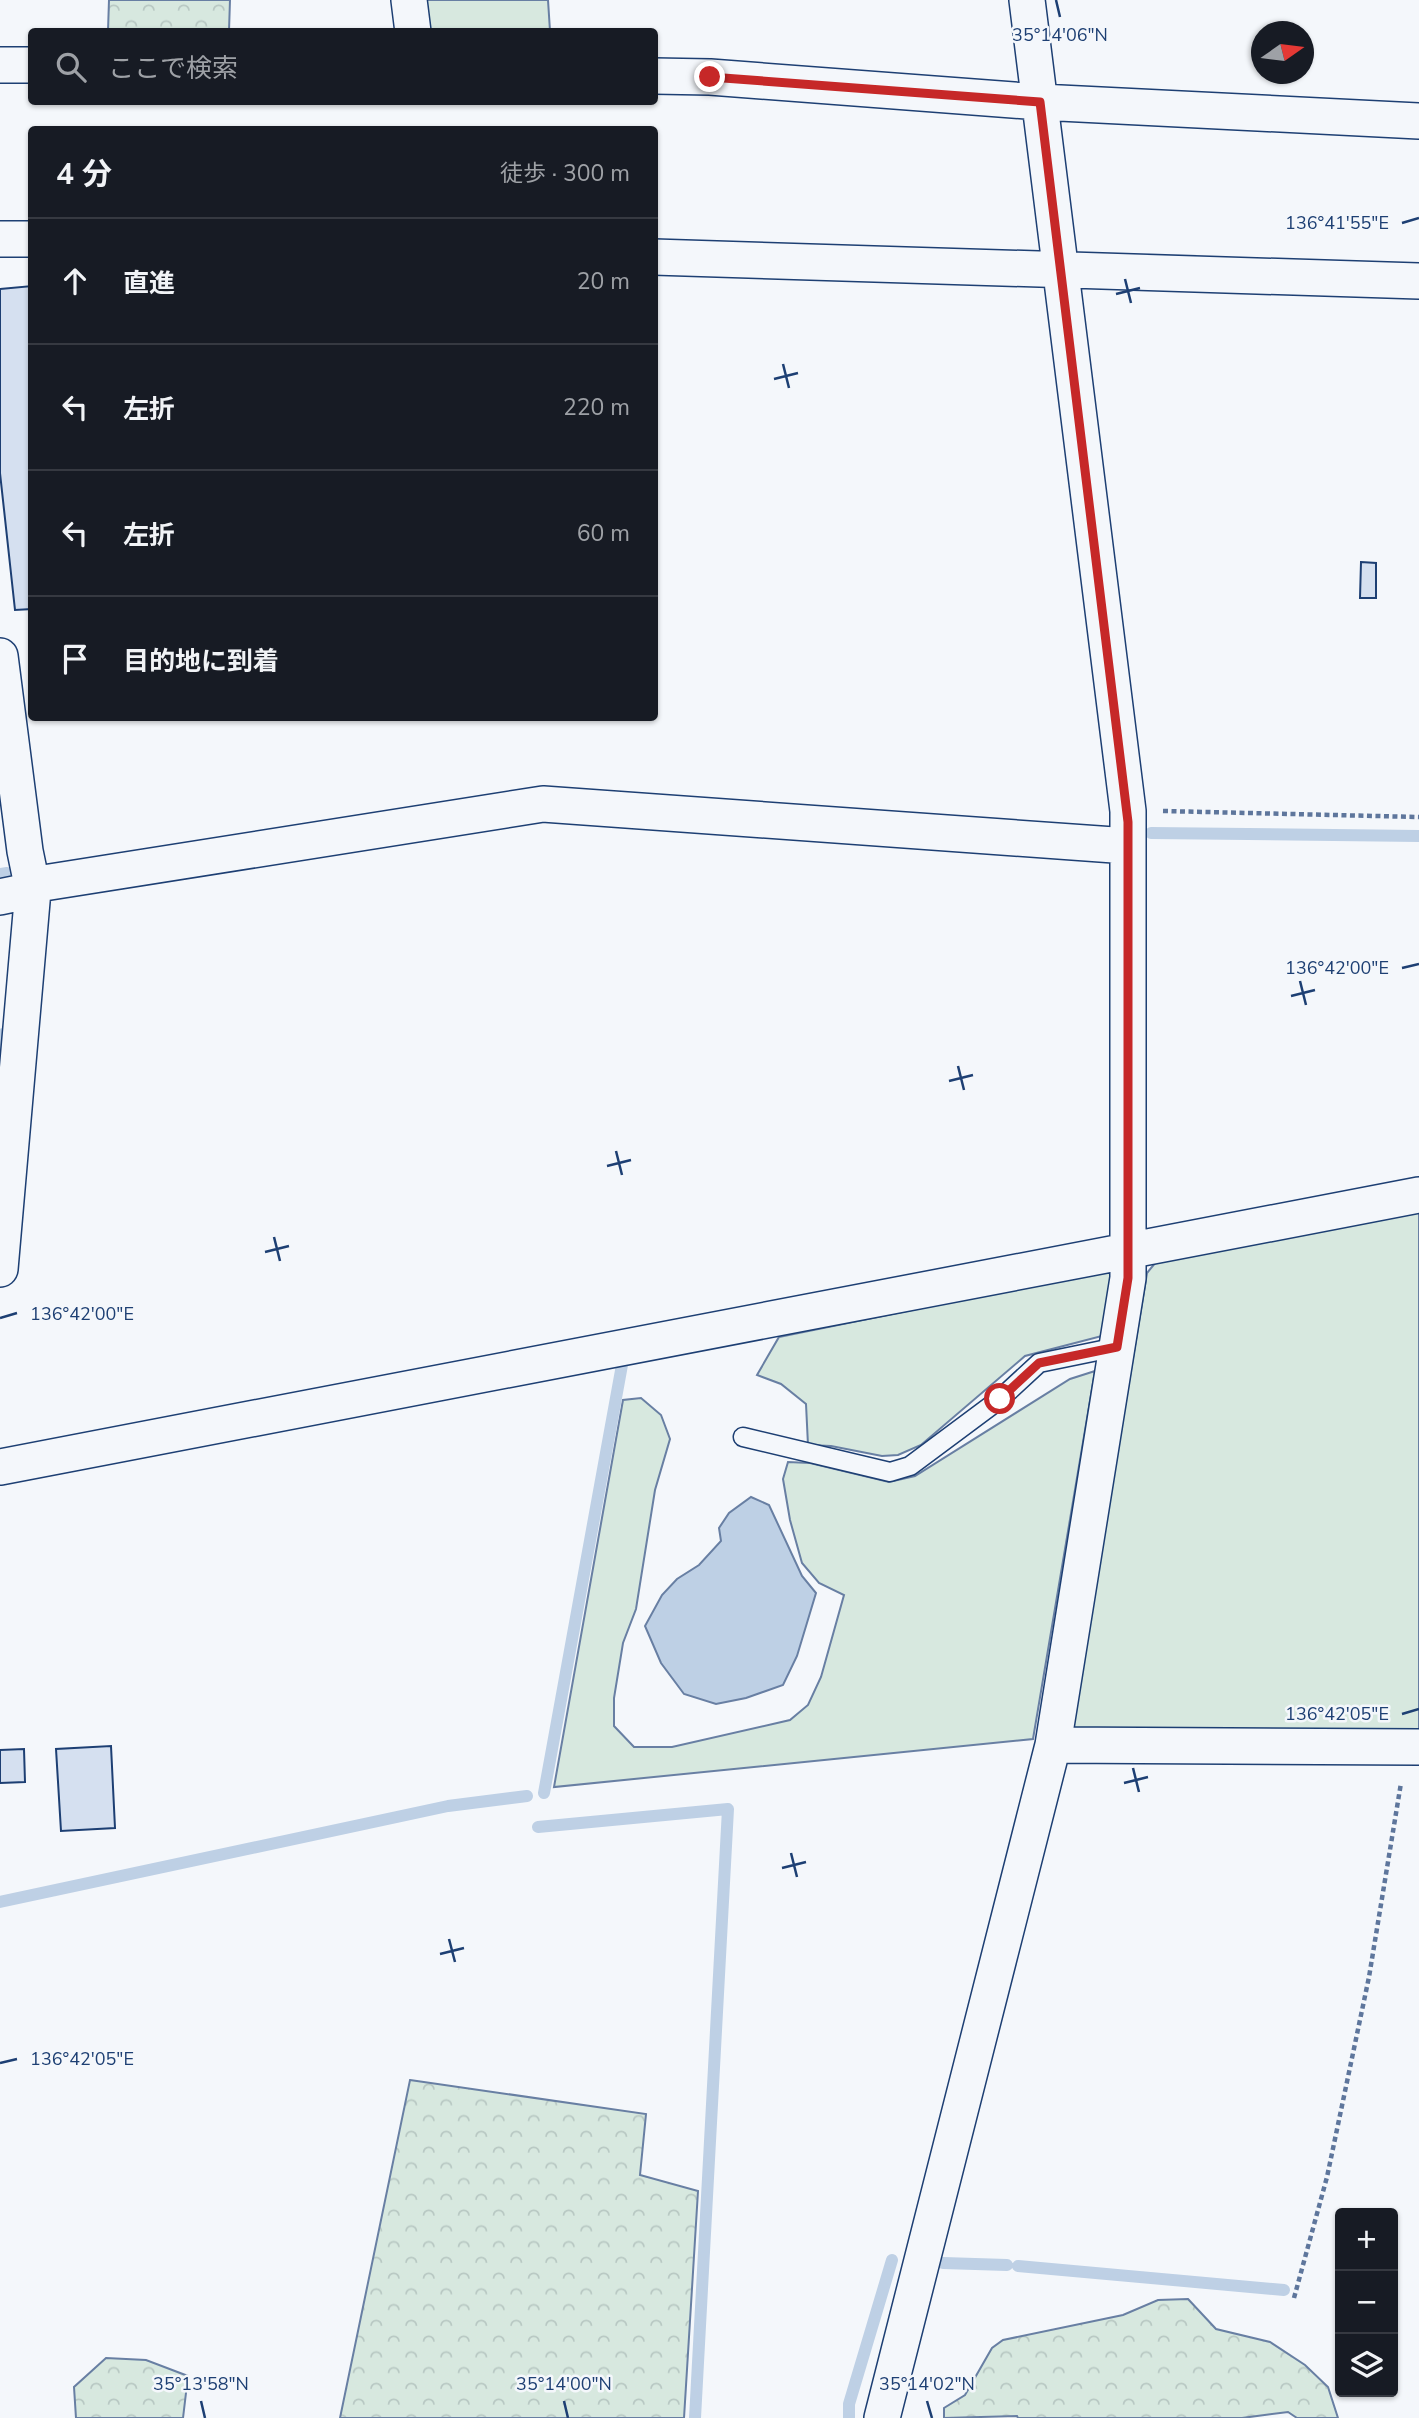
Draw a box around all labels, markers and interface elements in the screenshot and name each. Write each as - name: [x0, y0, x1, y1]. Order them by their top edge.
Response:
- north arrow: [1251, 21, 1314, 84]
- text: 35°14'06"N: [1012, 23, 1108, 47]
- search box: [28, 28, 658, 105]
- icon: search: [52, 48, 90, 86]
- text: ここで検索: [108, 51, 238, 86]
- route end: [694, 61, 725, 92]
- text: 4 分: [56, 154, 112, 195]
- text: 徒歩 · 300 m: [500, 158, 630, 189]
- text: 136°41'55"E: [1285, 211, 1389, 235]
- icon: ahead: [56, 262, 94, 300]
- text: 直進: [123, 266, 175, 301]
- text: 20 m: [577, 266, 630, 297]
- icon: left: [56, 388, 94, 426]
- text: 左折: [123, 392, 175, 427]
- text: 220 m: [563, 392, 630, 423]
- icon: left: [56, 514, 94, 552]
- text: 左折: [123, 518, 175, 553]
- text: 60 m: [577, 518, 630, 549]
- icon: arrive: [56, 640, 94, 678]
- text: 目的地に到着: [123, 644, 279, 679]
- text: 136°42'00"E: [1285, 956, 1389, 980]
- text: 136°42'00"E: [30, 1302, 134, 1326]
- route start: [984, 1383, 1015, 1414]
- text: 136°42'05"E: [1285, 1702, 1389, 1726]
- text: 136°42'05"E: [30, 2047, 134, 2071]
- map controls: [1335, 2208, 1398, 2397]
- button: +: [1335, 2208, 1398, 2271]
- button: −: [1335, 2271, 1398, 2334]
- button: layers: [1335, 2334, 1398, 2397]
- text: 35°13'58"N: [153, 2372, 249, 2396]
- text: 35°14'00"N: [516, 2372, 612, 2396]
- text: 35°14'02"N: [879, 2372, 975, 2396]

